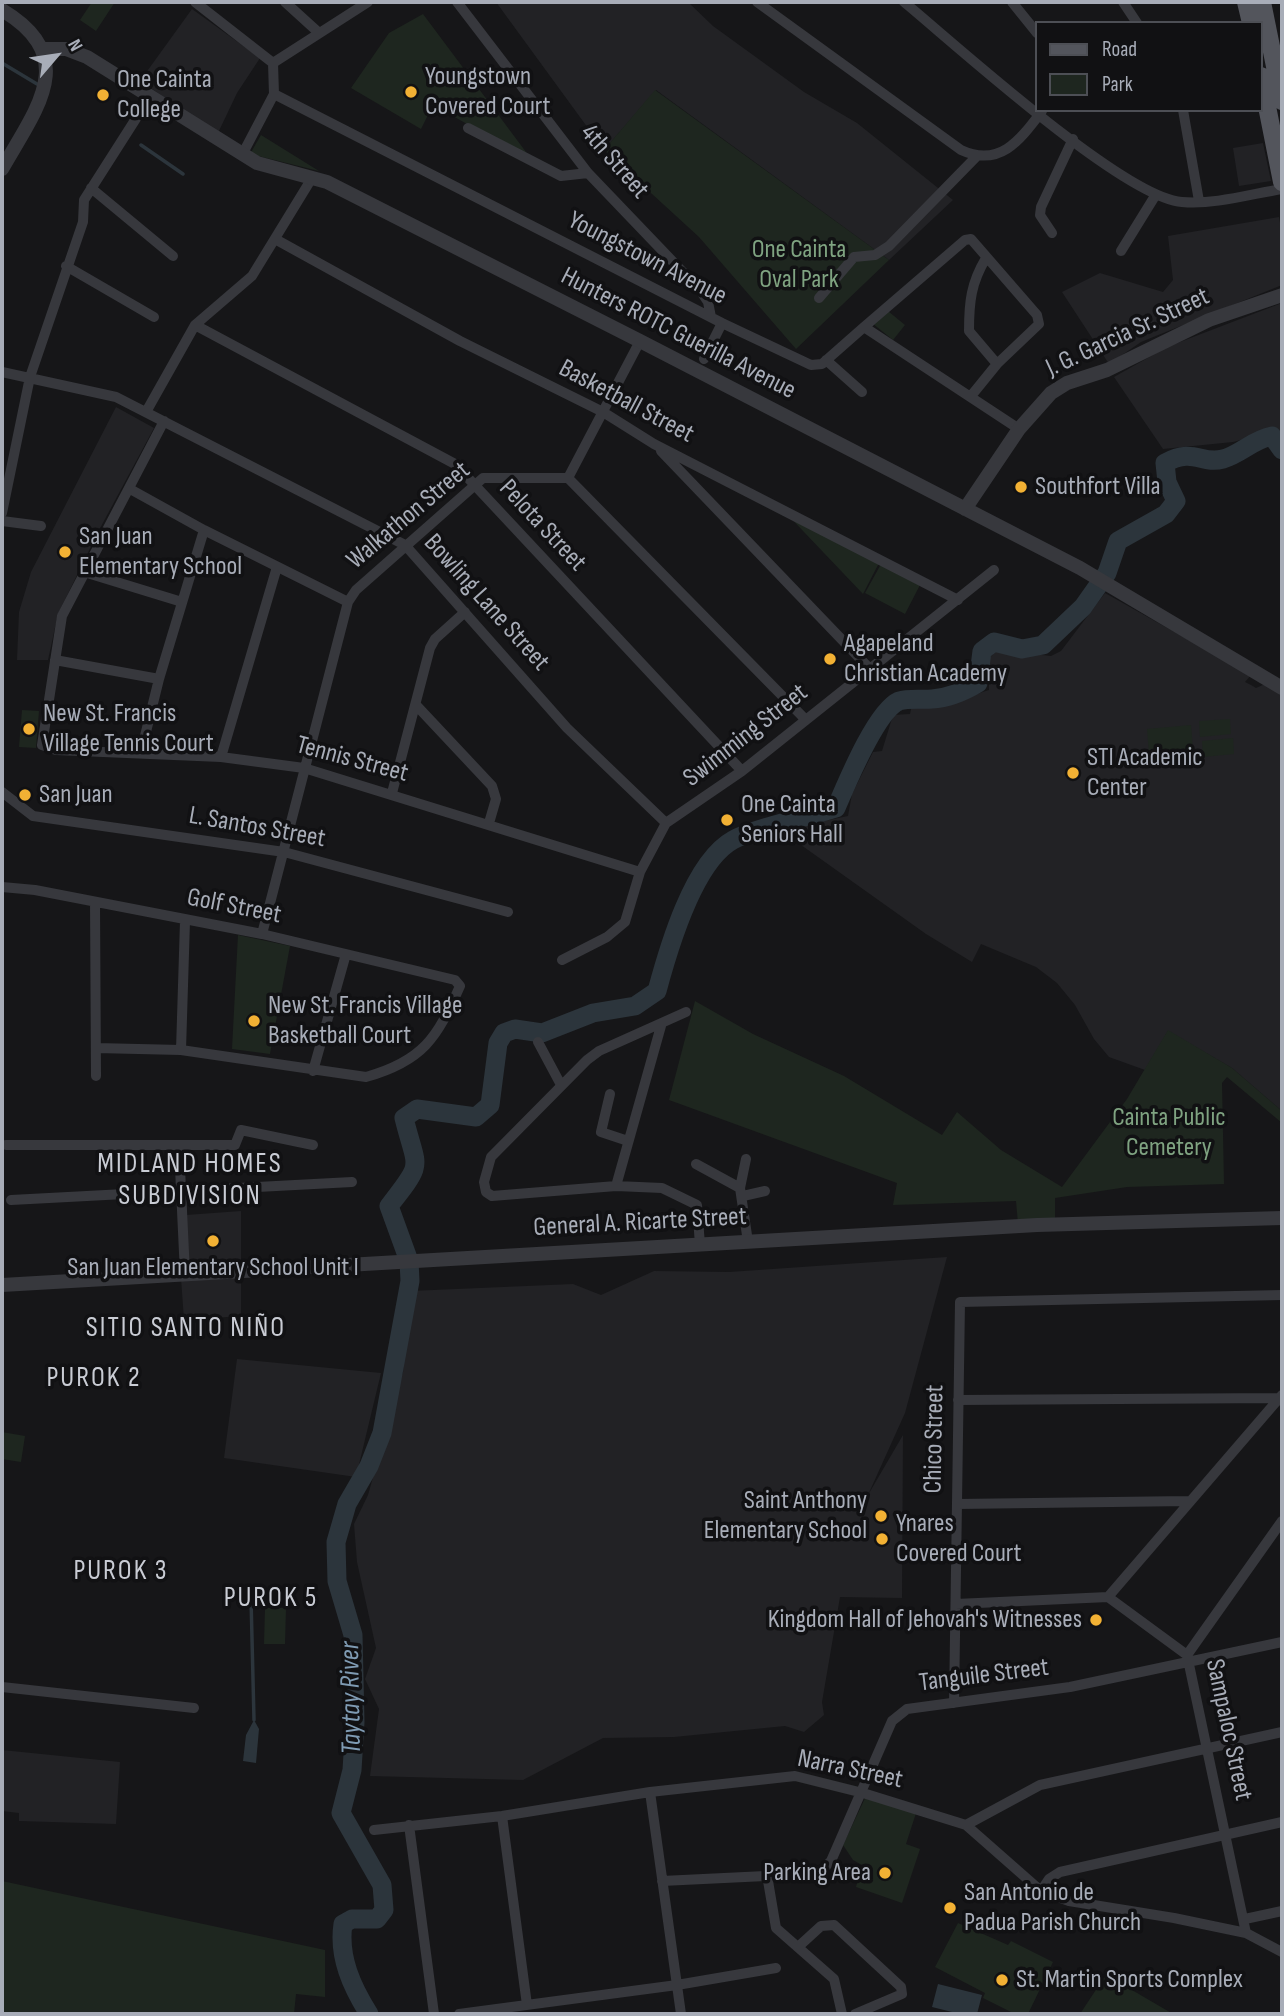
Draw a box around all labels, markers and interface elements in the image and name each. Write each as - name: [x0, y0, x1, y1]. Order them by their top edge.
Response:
- north arrow: [21, 21, 91, 91]
- legend: [1036, 21, 1263, 112]
- text: N: [62, 36, 87, 56]
- text: Road: [1102, 37, 1137, 62]
- place label: Youngstown Covered Court: [425, 61, 550, 122]
- place label: One Cainta College: [117, 64, 212, 126]
- text: Park: [1102, 72, 1133, 97]
- marker: Youngstown Covered Court: [403, 84, 419, 100]
- marker: One Cainta College: [95, 87, 111, 103]
- street label: 4th Street: [573, 118, 655, 206]
- street label: Youngstown Avenue: [562, 206, 732, 312]
- park label: One Cainta Oval Park: [752, 234, 846, 296]
- street label: Hunters ROTC Guerilla Avenue: [555, 261, 801, 407]
- street label: J. G. Garcia Sr. Street: [1041, 282, 1215, 384]
- street label: Basketball Street: [553, 353, 699, 451]
- street label: Walkathon Street: [341, 456, 477, 576]
- place label: Southfort Villa: [1035, 471, 1161, 503]
- street label: Pelota Street: [492, 474, 592, 578]
- marker: Southfort Villa: [1013, 479, 1029, 495]
- place label: San Juan Elementary School: [79, 521, 242, 582]
- street label: Bowling Lane Street: [417, 528, 555, 678]
- marker: San Juan Elementary School: [57, 544, 73, 560]
- place label: Agapeland Christian Academy: [844, 628, 1007, 690]
- marker: Agapeland Christian Academy: [822, 651, 838, 667]
- street label: Swimming Street: [678, 678, 814, 794]
- place label: New St. Francis Village Tennis Court: [43, 698, 214, 760]
- marker: New St. Francis Village Tennis Court: [21, 721, 37, 737]
- street label: Tennis Street: [293, 730, 411, 790]
- place label: STI Academic Center: [1087, 742, 1203, 804]
- marker: STI Academic Center: [1065, 765, 1081, 781]
- place label: San Juan: [39, 779, 113, 811]
- marker: San Juan: [17, 787, 33, 803]
- place label: One Cainta Seniors Hall: [741, 789, 843, 850]
- street label: L. Santos Street: [186, 801, 328, 855]
- marker: One Cainta Seniors Hall: [719, 812, 735, 828]
- street label: Golf Street: [184, 883, 284, 931]
- place label: New St. Francis Village Basketball Court: [268, 990, 462, 1052]
- marker: New St. Francis Village Basketball Court: [246, 1013, 262, 1029]
- park label: Cainta Public Cemetery: [1112, 1102, 1226, 1164]
- district label: MIDLAND HOMES SUBDIVISION: [99, 1148, 281, 1214]
- street label: General A. Ricarte Street: [533, 1202, 747, 1244]
- marker: San Juan Elementary School Unit I: [205, 1233, 221, 1249]
- place label: San Juan Elementary School Unit I: [67, 1252, 359, 1284]
- district label: SITIO SANTO NIÑO: [88, 1312, 284, 1346]
- district label: PUROK 2: [47, 1362, 141, 1396]
- street label: Chico Street: [918, 1384, 952, 1494]
- place label: Saint Anthony Elementary School: [704, 1485, 867, 1546]
- marker: Saint Anthony Elementary School: [873, 1508, 889, 1524]
- place label: Ynares Covered Court: [896, 1508, 1021, 1570]
- marker: Ynares Covered Court: [874, 1531, 890, 1547]
- district label: PUROK 3: [74, 1555, 168, 1589]
- district label: PUROK 5: [225, 1582, 317, 1616]
- place label: Kingdom Hall of Jehovah's Witnesses: [768, 1604, 1082, 1636]
- marker: Kingdom Hall of Jehovah's Witnesses: [1088, 1612, 1104, 1628]
- water label: Taytay River: [334, 1641, 370, 1755]
- street label: Tanguile Street: [917, 1653, 1051, 1699]
- street label: Sampaloc Street: [1198, 1657, 1258, 1803]
- street label: Narra Street: [795, 1744, 905, 1796]
- place label: Parking Area: [763, 1857, 871, 1889]
- marker: Parking Area: [877, 1865, 893, 1881]
- place label: San Antonio de Padua Parish Church: [964, 1877, 1141, 1938]
- marker: San Antonio de Padua Parish Church: [942, 1900, 958, 1916]
- place label: St. Martin Sports Complex: [1016, 1964, 1243, 1996]
- marker: St. Martin Sports Complex: [994, 1972, 1010, 1988]

